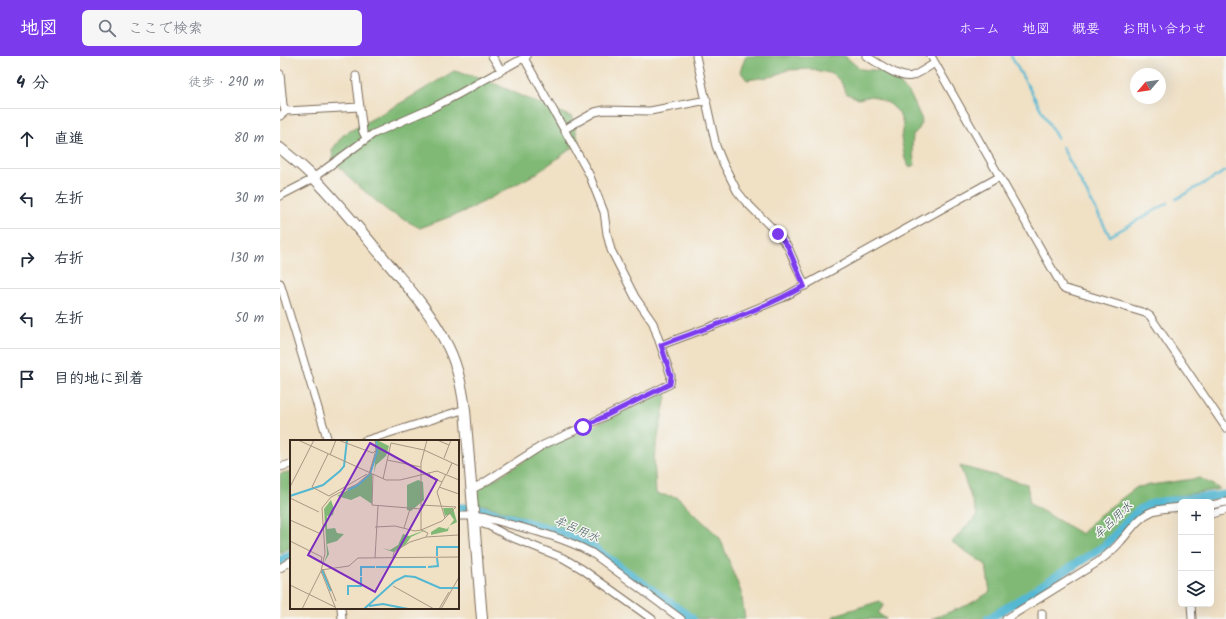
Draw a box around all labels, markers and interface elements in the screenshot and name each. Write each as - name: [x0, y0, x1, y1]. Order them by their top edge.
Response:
- search box: [82, 10, 362, 46]
- text: 地図: [20, 14, 58, 44]
- icon: search: [96, 17, 118, 39]
- text: ここで検索: [128, 17, 203, 41]
- text: ホーム: [959, 18, 1000, 40]
- text: 地図: [1022, 18, 1050, 40]
- text: 概要: [1072, 18, 1100, 40]
- text: お問い合わせ: [1122, 18, 1206, 40]
- north arrow: [1130, 68, 1166, 104]
- text: 4 分: [16, 70, 49, 97]
- text: 徒歩 · 290 m: [189, 72, 264, 93]
- text: 直進: [54, 127, 84, 151]
- icon: ahead: [16, 128, 38, 150]
- text: 80 m: [234, 128, 264, 149]
- text: 左折: [54, 187, 84, 211]
- icon: left: [16, 188, 38, 210]
- text: 30 m: [235, 188, 264, 209]
- route end: [769, 225, 787, 243]
- text: 右折: [54, 247, 84, 271]
- icon: right: [16, 248, 38, 270]
- text: 130 m: [230, 248, 264, 269]
- text: 左折: [54, 307, 84, 331]
- icon: left: [16, 308, 38, 330]
- text: 50 m: [235, 308, 264, 329]
- text: 目的地に到着: [54, 367, 144, 391]
- icon: arrive: [16, 368, 38, 390]
- route start: [574, 418, 592, 436]
- inset map: [290, 440, 459, 609]
- water label: 牟呂用水: [1089, 497, 1137, 544]
- map controls: [1178, 499, 1214, 607]
- button: +: [1178, 499, 1214, 535]
- water label: 牟呂用水: [551, 511, 603, 548]
- button: −: [1178, 535, 1214, 571]
- button: layers: [1178, 571, 1214, 607]

